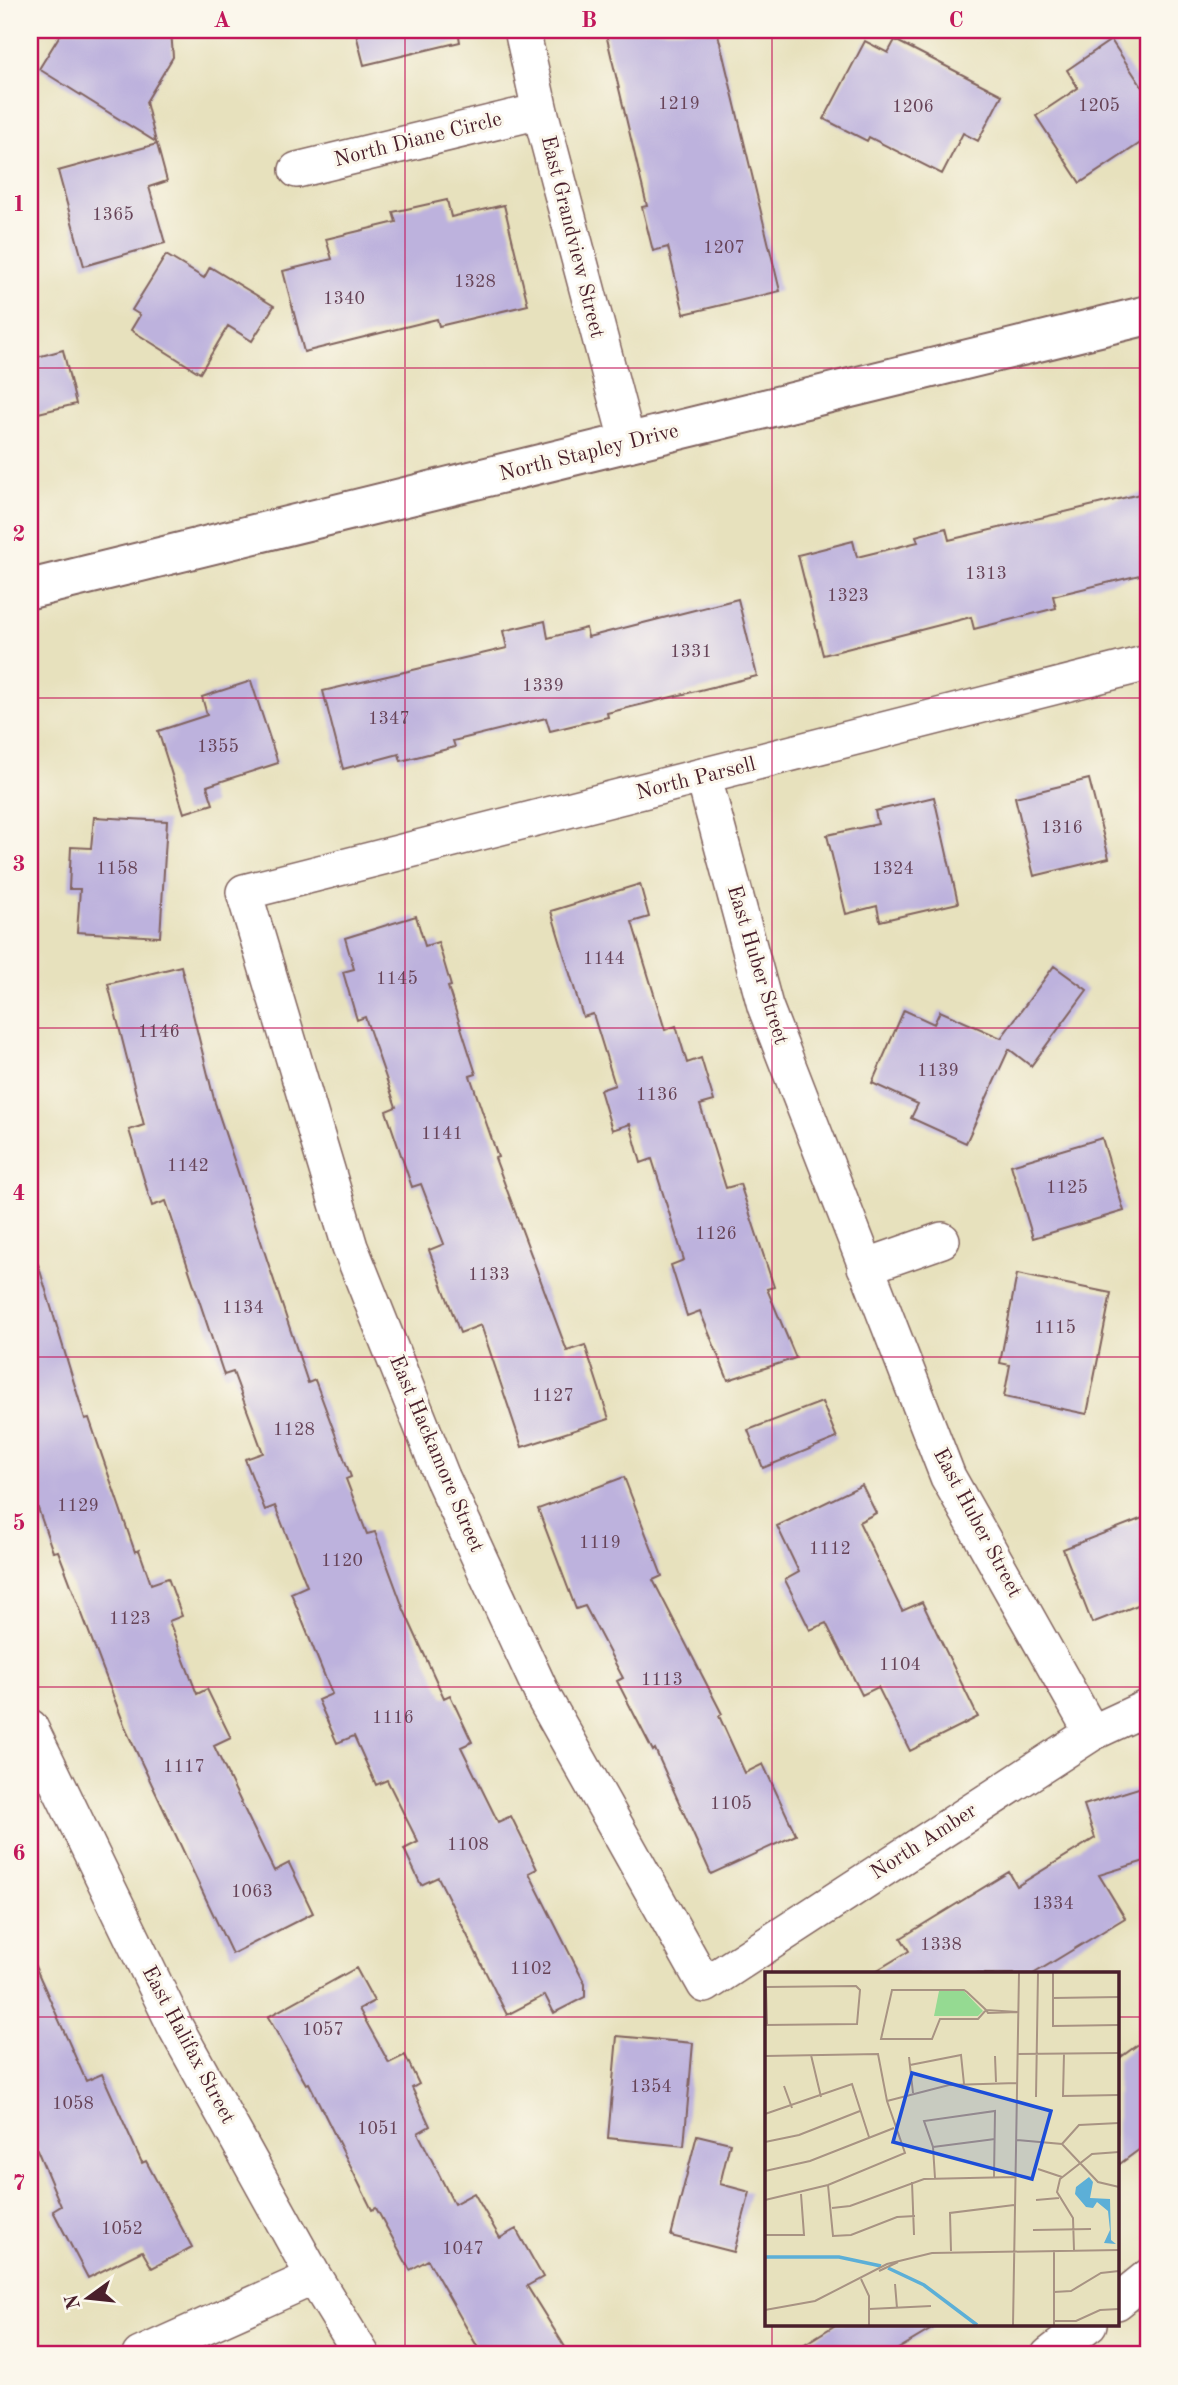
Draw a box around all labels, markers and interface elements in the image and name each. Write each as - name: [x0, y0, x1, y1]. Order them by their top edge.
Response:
- text: A: [213, 9, 231, 32]
- text: B: [581, 9, 597, 32]
- text: C: [948, 9, 964, 32]
- house number: 1219: [658, 95, 700, 113]
- house number: 1205: [1078, 97, 1120, 115]
- house number: 1206: [892, 98, 934, 116]
- street label: North Diane Circle: [332, 109, 504, 171]
- street label: East Grandview Street: [537, 134, 607, 340]
- text: 1: [12, 193, 26, 216]
- house number: 1365: [92, 206, 134, 224]
- house number: 1207: [703, 239, 745, 257]
- house number: 1328: [454, 273, 496, 291]
- house number: 1340: [323, 290, 365, 308]
- street label: North Stapley Drive: [497, 421, 681, 485]
- text: 2: [12, 523, 26, 546]
- house number: 1313: [965, 565, 1007, 583]
- house number: 1323: [827, 587, 869, 605]
- house number: 1331: [670, 643, 712, 661]
- house number: 1339: [522, 677, 564, 695]
- house number: 1347: [368, 710, 410, 728]
- house number: 1355: [197, 738, 239, 756]
- street label: North Parsell: [634, 754, 758, 804]
- house number: 1316: [1041, 819, 1083, 837]
- text: 3: [12, 853, 26, 876]
- house number: 1158: [96, 860, 138, 878]
- house number: 1324: [872, 860, 914, 878]
- street label: East Huber Street: [723, 883, 791, 1047]
- house number: 1144: [583, 950, 625, 968]
- house number: 1145: [376, 970, 418, 988]
- house number: 1146: [138, 1023, 180, 1041]
- house number: 1139: [917, 1062, 959, 1080]
- house number: 1136: [636, 1086, 678, 1104]
- house number: 1141: [421, 1125, 463, 1143]
- house number: 1142: [167, 1157, 209, 1175]
- house number: 1125: [1046, 1179, 1088, 1197]
- text: 4: [12, 1182, 26, 1205]
- house number: 1126: [695, 1225, 737, 1243]
- house number: 1133: [468, 1266, 510, 1284]
- house number: 1134: [222, 1299, 264, 1317]
- house number: 1115: [1034, 1319, 1076, 1337]
- street label: East Hackamore Street: [385, 1353, 487, 1555]
- house number: 1127: [532, 1387, 574, 1405]
- house number: 1128: [273, 1421, 315, 1439]
- street label: East Huber Street: [929, 1445, 1025, 1601]
- house number: 1129: [57, 1497, 99, 1515]
- text: 5: [12, 1512, 26, 1535]
- house number: 1119: [579, 1534, 621, 1552]
- house number: 1112: [809, 1540, 851, 1558]
- house number: 1120: [321, 1552, 363, 1570]
- house number: 1123: [109, 1610, 151, 1628]
- house number: 1104: [879, 1656, 921, 1674]
- house number: 1113: [641, 1671, 683, 1689]
- house number: 1116: [372, 1709, 414, 1727]
- house number: 1117: [163, 1758, 205, 1776]
- house number: 1105: [710, 1795, 752, 1813]
- street label: North Amber: [867, 1800, 981, 1884]
- house number: 1108: [447, 1836, 489, 1854]
- text: 6: [12, 1842, 26, 1865]
- house number: 1063: [231, 1883, 273, 1901]
- house number: 1334: [1032, 1895, 1074, 1913]
- house number: 1338: [920, 1936, 962, 1954]
- house number: 1102: [510, 1960, 552, 1978]
- street label: East Halifax Street: [138, 1963, 238, 2127]
- inset map: [765, 1972, 1118, 2326]
- house number: 1057: [302, 2021, 344, 2039]
- house number: 1354: [630, 2078, 672, 2096]
- house number: 1058: [52, 2095, 94, 2113]
- house number: 1051: [357, 2120, 399, 2138]
- text: 7: [12, 2172, 26, 2195]
- house number: 1052: [101, 2220, 143, 2238]
- house number: 1047: [442, 2240, 484, 2258]
- north arrow: [52, 2262, 122, 2332]
- text: N: [63, 2292, 85, 2311]

